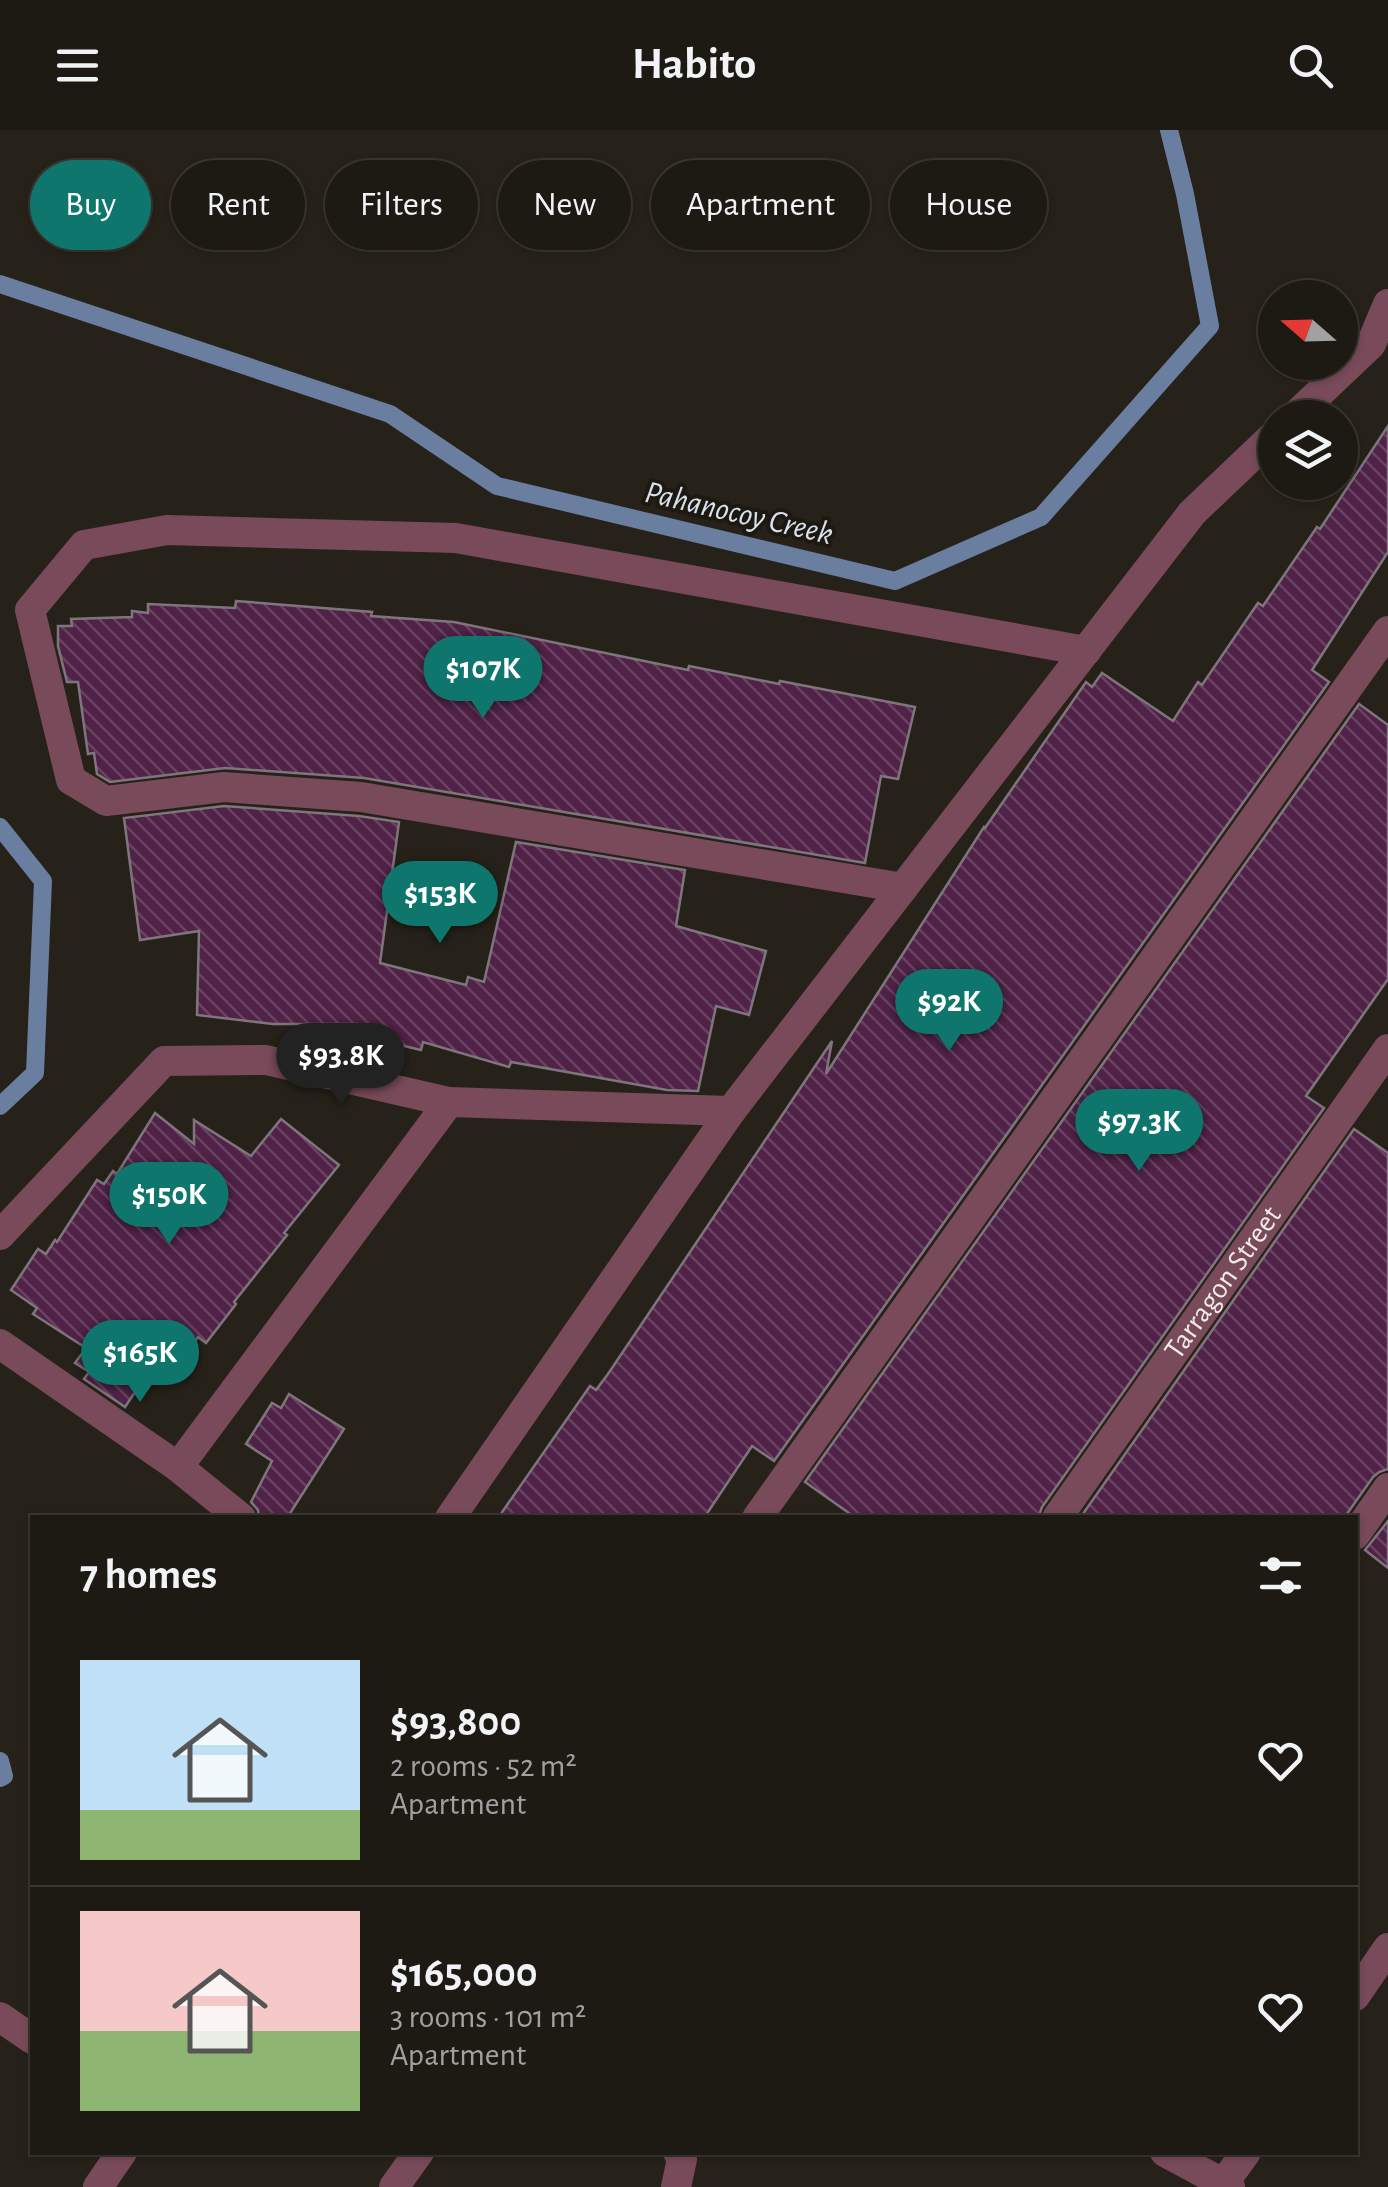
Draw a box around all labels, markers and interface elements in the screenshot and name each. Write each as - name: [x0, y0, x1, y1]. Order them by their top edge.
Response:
- icon: menu: [50, 38, 105, 93]
- icon: search: [1283, 38, 1338, 93]
- text: Habito: [632, 42, 756, 87]
- chip: Buy: [30, 160, 151, 250]
- chip: Rent: [171, 160, 305, 250]
- chip: Filters: [325, 160, 478, 250]
- chip: New: [498, 160, 631, 250]
- chip: Apartment: [651, 160, 870, 250]
- chip: House: [890, 160, 1047, 250]
- north arrow: [1258, 280, 1358, 380]
- map controls: [1258, 280, 1358, 500]
- button: layers: [1258, 400, 1358, 500]
- water label: Pahanocoy Creek: [642, 476, 836, 550]
- pin: $107K: [413, 636, 553, 721]
- text: $107K: [445, 652, 521, 684]
- pin: $153K: [370, 861, 510, 946]
- text: $153K: [404, 877, 476, 909]
- pin: $92K: [890, 969, 1008, 1054]
- text: $92K: [917, 985, 981, 1017]
- pin: $93.8K: [260, 1023, 422, 1108]
- text: $93.8K: [298, 1039, 384, 1071]
- pin: $97.3K: [1058, 1089, 1220, 1174]
- text: $97.3K: [1097, 1105, 1181, 1137]
- pin: $150K: [99, 1162, 239, 1247]
- text: $150K: [131, 1178, 207, 1210]
- street label: Tarragon Street: [1159, 1200, 1287, 1365]
- pin: $165K: [70, 1320, 210, 1405]
- text: $165K: [103, 1336, 177, 1368]
- icon: filters: [1253, 1548, 1308, 1603]
- text: 7 homes: [80, 1554, 217, 1596]
- icon: home: [160, 1700, 280, 1820]
- text: $93,800: [390, 1701, 521, 1743]
- icon: heart: [1253, 1733, 1308, 1788]
- text: 2 rooms · 52 m²: [390, 1750, 577, 1782]
- text: Apartment: [390, 1788, 526, 1820]
- icon: home: [160, 1951, 280, 2071]
- text: $165,000: [390, 1952, 538, 1994]
- icon: heart: [1253, 1984, 1308, 2039]
- text: 3 rooms · 101 m²: [390, 2001, 586, 2033]
- text: Apartment: [390, 2039, 526, 2071]

